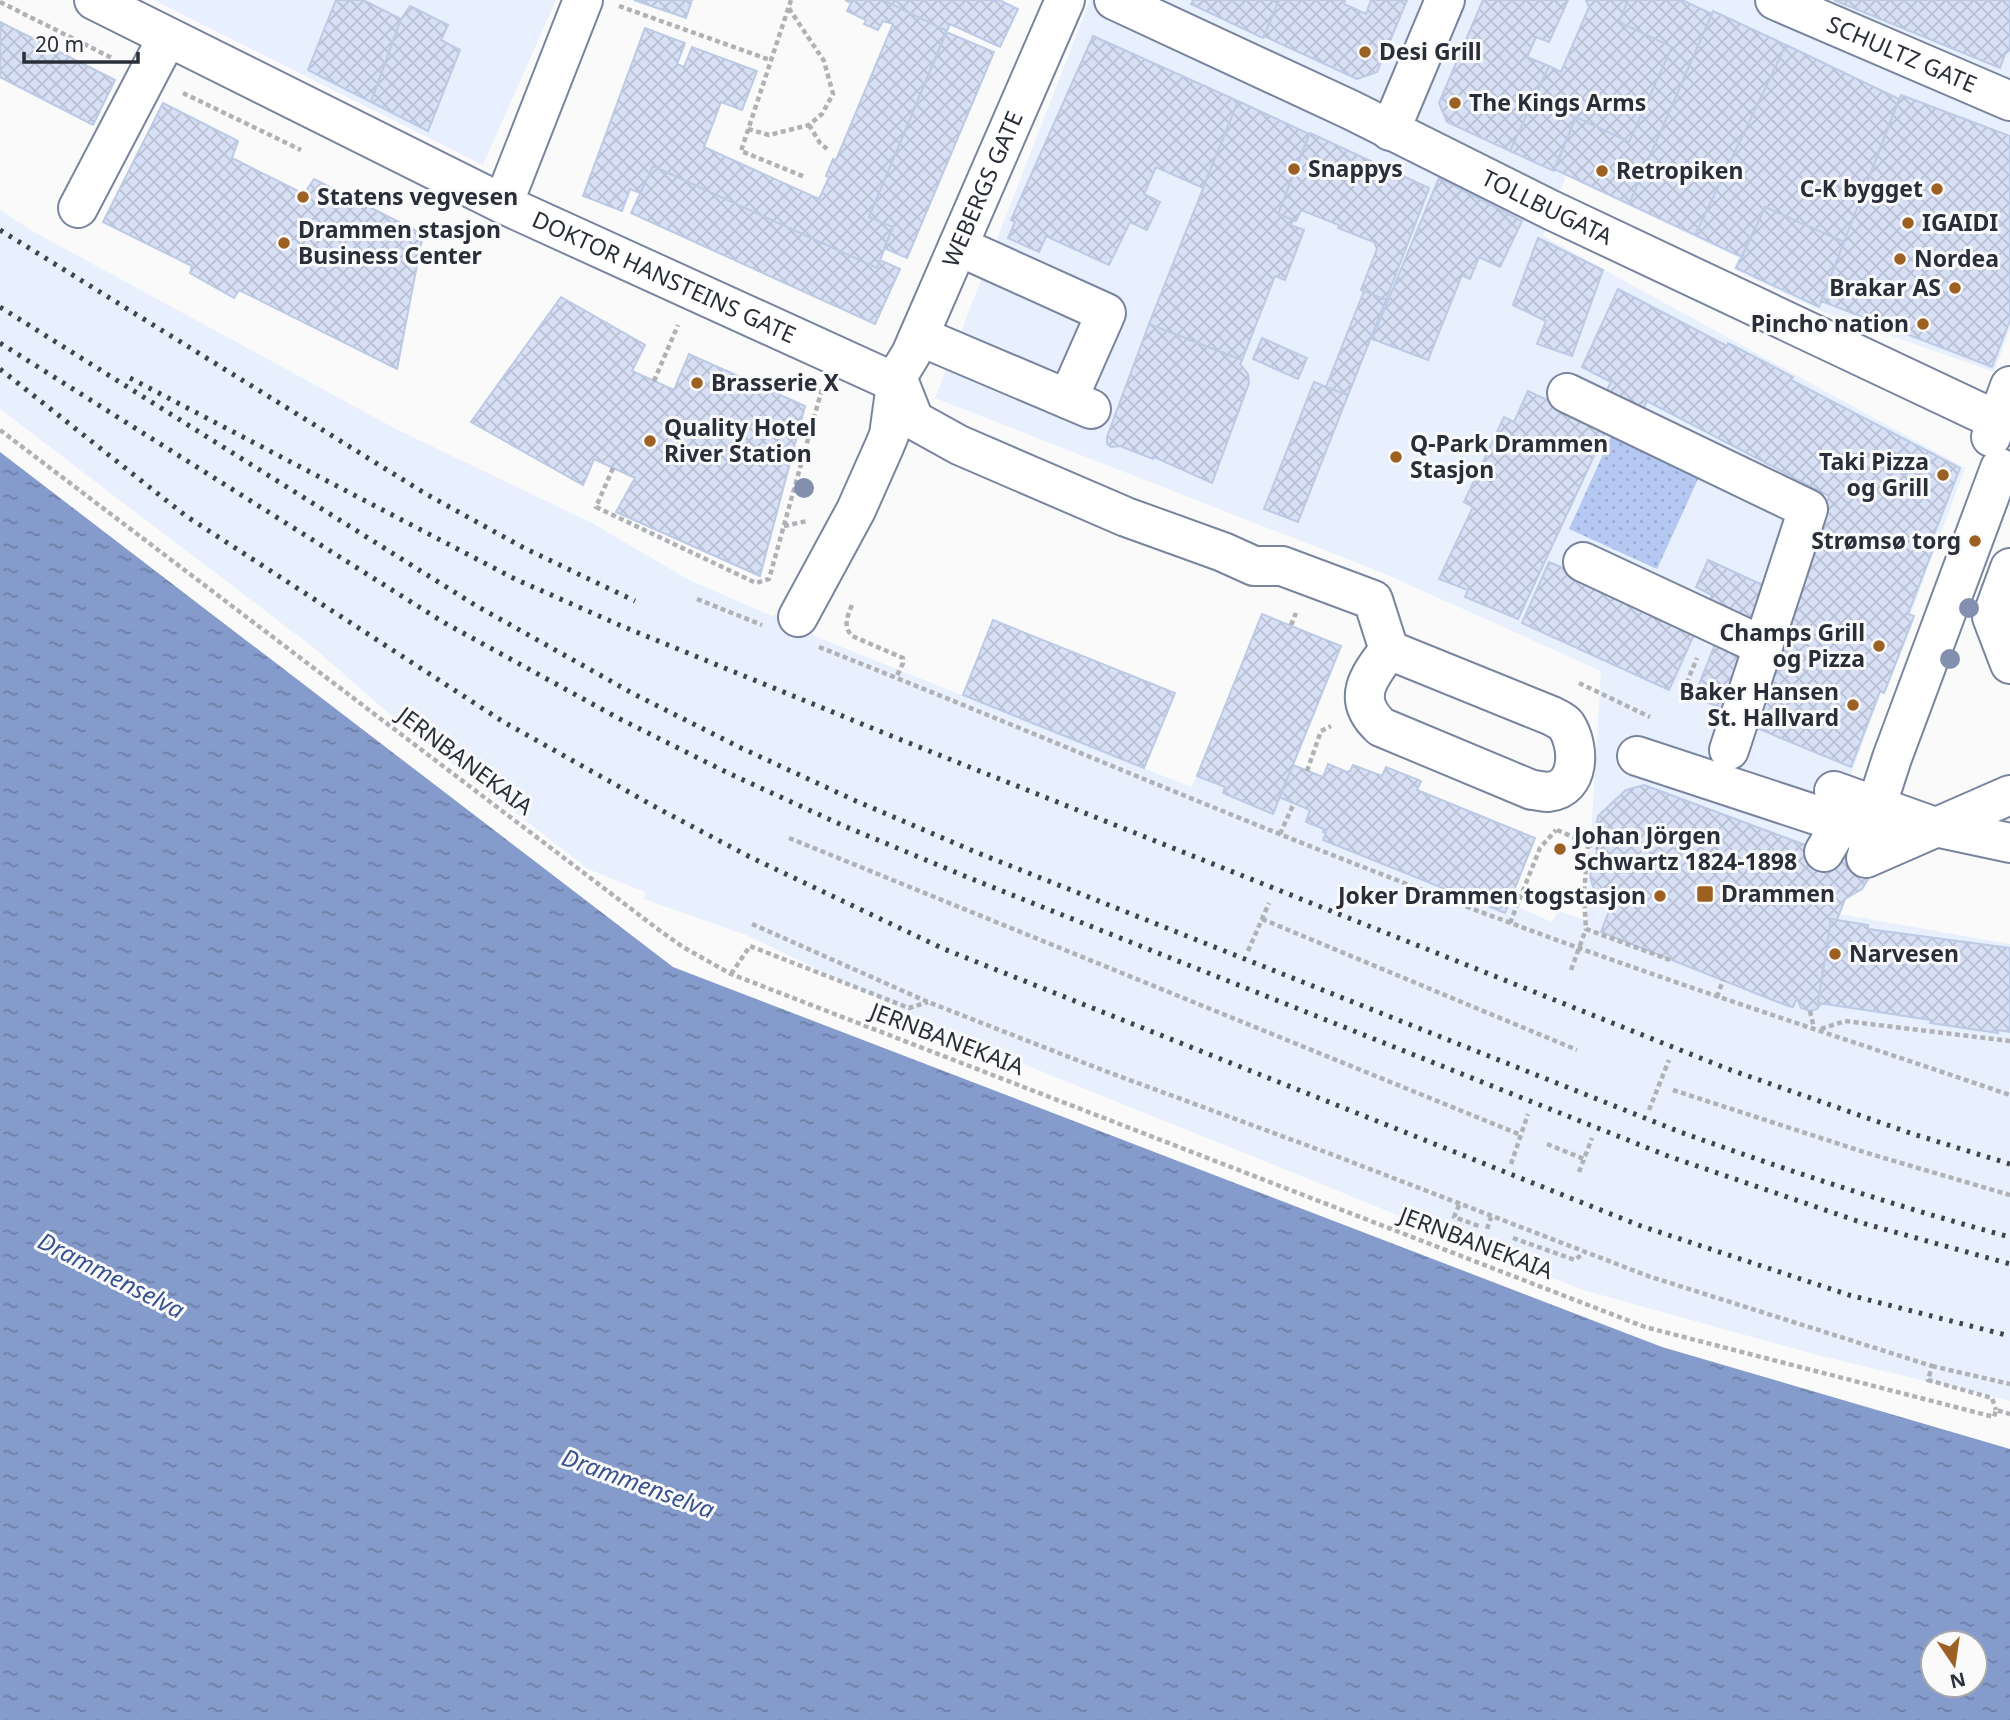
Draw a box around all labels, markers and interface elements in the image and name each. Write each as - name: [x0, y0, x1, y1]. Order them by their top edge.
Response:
- street label: SCHULTZ GATE: [1822, 7, 1982, 100]
- scale bar: [24, 21, 138, 65]
- text: 20 m: [35, 30, 84, 58]
- place label: Desi Grill: [1379, 35, 1482, 67]
- marker: Desi Grill: [1357, 44, 1373, 60]
- place label: The Kings Arms: [1469, 86, 1646, 118]
- marker: The Kings Arms: [1447, 95, 1463, 111]
- street label: WEBERGS GATE: [934, 106, 1030, 272]
- place label: Snappys: [1308, 152, 1403, 184]
- place label: Retropiken: [1616, 154, 1743, 186]
- marker: Snappys: [1286, 161, 1302, 177]
- street label: TOLLBUGATA: [1476, 161, 1618, 252]
- marker: Retropiken: [1594, 163, 1610, 179]
- place label: C-K bygget: [1800, 172, 1923, 204]
- place label: Statens vegvesen: [317, 180, 518, 212]
- marker: C-K bygget: [1929, 181, 1945, 197]
- marker: Statens vegvesen: [295, 189, 311, 205]
- street label: DOKTOR HANSTEINS GATE: [527, 202, 801, 350]
- place label: IGAIDI: [1922, 206, 1998, 238]
- place label: Drammen stasjon Business Center: [298, 213, 501, 271]
- marker: IGAIDI: [1900, 215, 1916, 231]
- marker: Drammen stasjon Business Center: [276, 235, 292, 251]
- place label: Nordea: [1914, 242, 1999, 274]
- marker: Nordea: [1892, 251, 1908, 267]
- place label: Brakar AS: [1829, 271, 1941, 303]
- marker: Brakar AS: [1947, 280, 1963, 296]
- place label: Pincho nation: [1751, 307, 1909, 339]
- marker: Pincho nation: [1915, 316, 1931, 332]
- place label: Brasserie X: [711, 366, 840, 398]
- marker: Brasserie X: [689, 375, 705, 391]
- place label: Quality Hotel River Station: [664, 411, 816, 469]
- place label: Q-Park Drammen Stasjon: [1410, 427, 1608, 485]
- marker: Quality Hotel River Station: [642, 433, 658, 449]
- place label: Taki Pizza og Grill: [1819, 445, 1929, 503]
- marker: Q-Park Drammen Stasjon: [1388, 449, 1404, 465]
- marker: Taki Pizza og Grill: [1935, 467, 1951, 483]
- place label: Strømsø torg: [1811, 524, 1961, 556]
- marker: Strømsø torg: [1967, 533, 1983, 549]
- place label: Champs Grill og Pizza: [1720, 616, 1865, 674]
- marker: Champs Grill og Pizza: [1871, 638, 1887, 654]
- place label: Baker Hansen St. Hallvard: [1679, 675, 1839, 733]
- street label: JERNBANEKAIA: [390, 697, 540, 822]
- marker: Baker Hansen St. Hallvard: [1845, 697, 1861, 713]
- place label: Johan Jörgen Schwartz 1824-1898: [1572, 819, 1797, 877]
- marker: Johan Jörgen Schwartz 1824-1898: [1552, 841, 1568, 857]
- place label: Drammen: [1721, 877, 1835, 909]
- place label: Joker Drammen togstasjon: [1336, 879, 1646, 911]
- marker: Drammen: [1695, 884, 1715, 904]
- marker: Joker Drammen togstasjon: [1652, 888, 1668, 904]
- place label: Narvesen: [1849, 937, 1959, 969]
- marker: Narvesen: [1827, 946, 1843, 962]
- street label: JERNBANEKAIA: [864, 993, 1029, 1082]
- street label: JERNBANEKAIA: [1393, 1197, 1558, 1286]
- water label: Drammenselva: [33, 1224, 191, 1326]
- water label: Drammenselva: [558, 1440, 720, 1526]
- north arrow: [1919, 1629, 1989, 1699]
- text: N: [1947, 1666, 1968, 1695]

